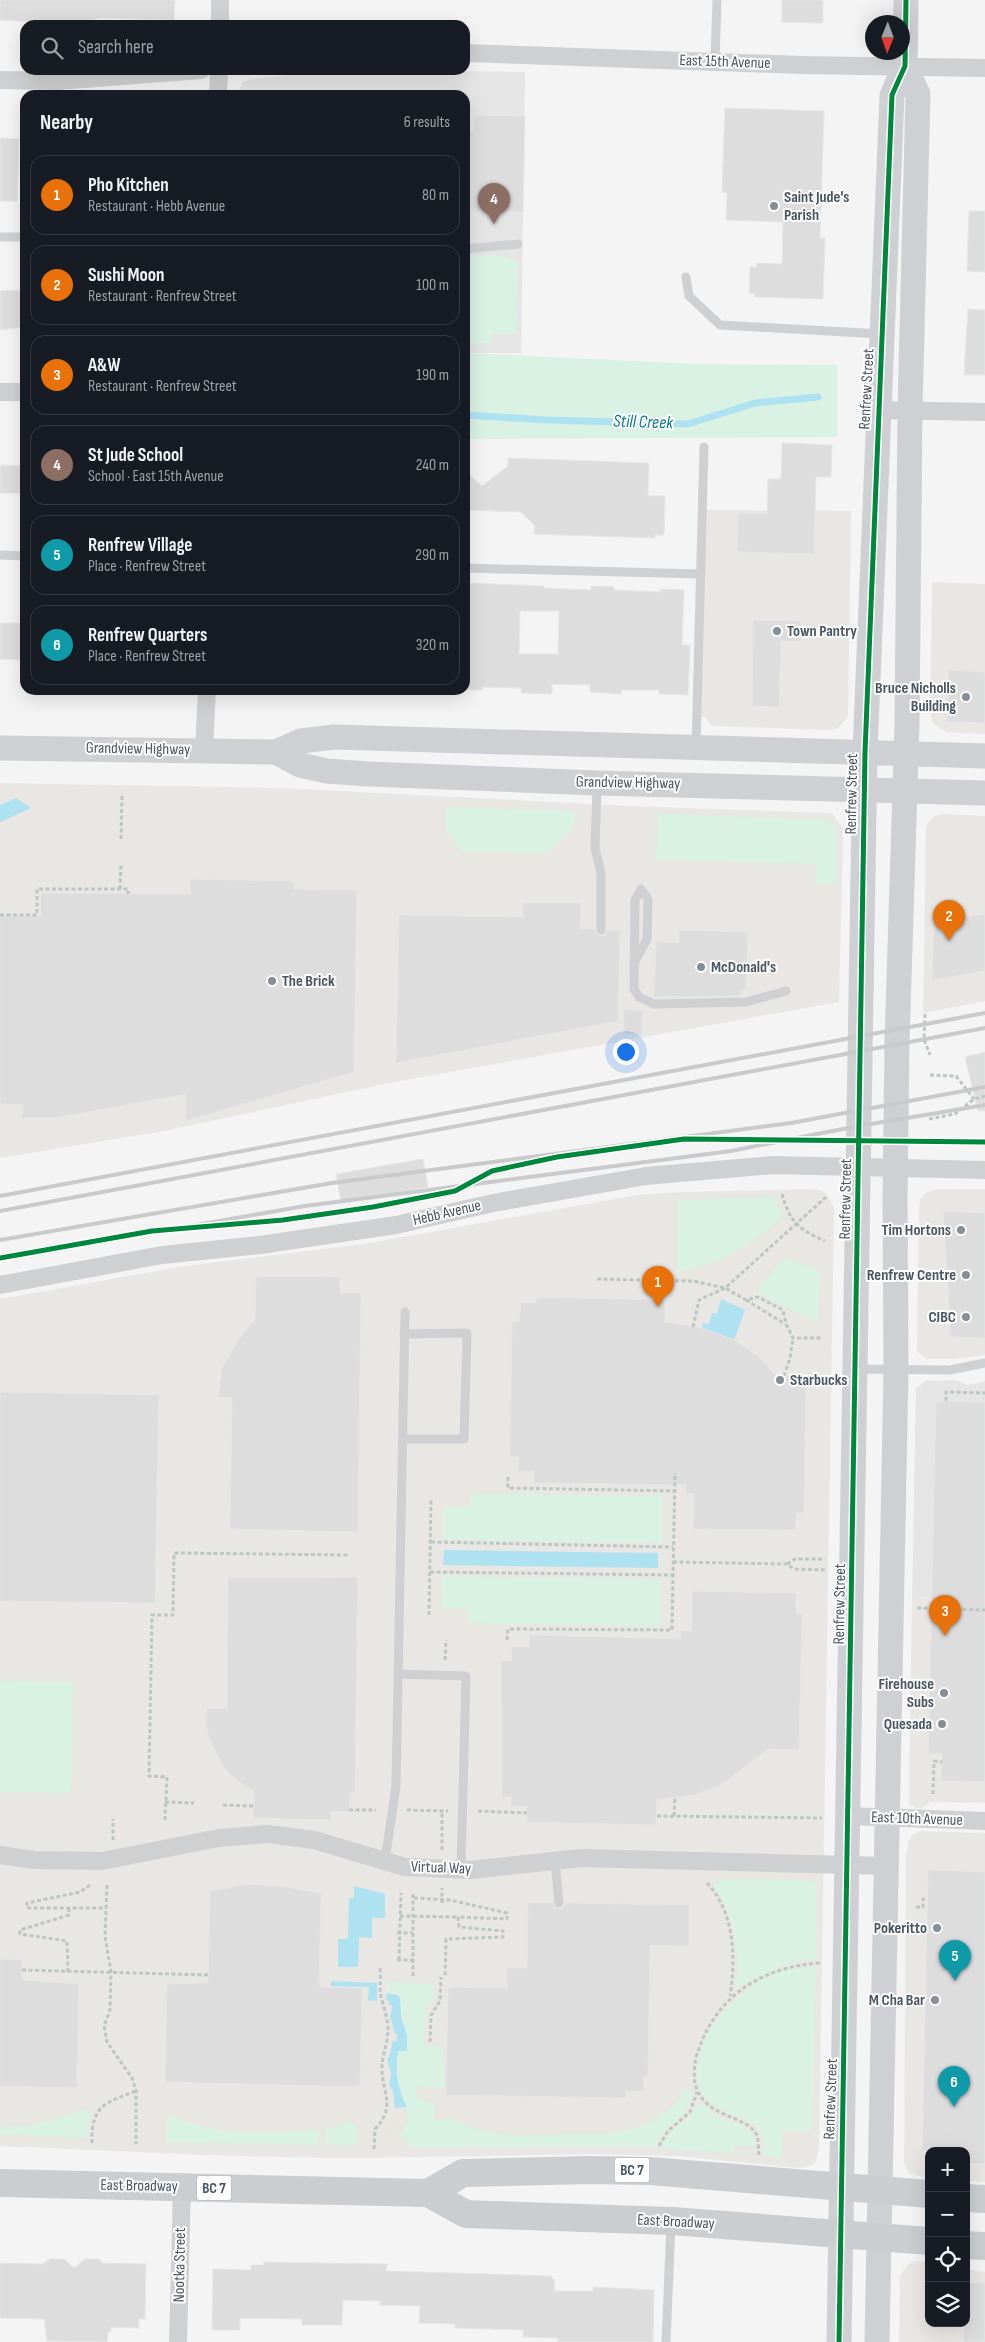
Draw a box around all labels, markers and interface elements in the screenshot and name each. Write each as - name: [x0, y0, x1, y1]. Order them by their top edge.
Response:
- north arrow: [865, 15, 910, 60]
- search box: [20, 20, 470, 75]
- icon: search: [38, 34, 66, 62]
- text: Search here: [78, 36, 154, 59]
- street label: East 15th Avenue: [679, 51, 771, 73]
- text: Nearby: [40, 110, 93, 135]
- text: 6 results: [404, 113, 450, 132]
- text: Pho Kitchen: [88, 174, 169, 197]
- pin: 4: [478, 183, 510, 224]
- text: 1: [54, 186, 60, 205]
- text: 80 m: [422, 186, 449, 205]
- place label: Saint Jude's Parish: [784, 188, 849, 225]
- text: Restaurant · Hebb Avenue: [88, 197, 225, 216]
- marker: Saint Jude's Parish: [768, 200, 780, 212]
- text: Sushi Moon: [88, 264, 164, 287]
- text: 2: [53, 276, 61, 295]
- text: 100 m: [416, 276, 449, 295]
- text: Restaurant · Renfrew Street: [88, 287, 237, 306]
- street label: Renfrew Street: [855, 348, 879, 430]
- text: A&W: [88, 354, 120, 377]
- text: 3: [53, 366, 61, 385]
- text: 190 m: [416, 366, 449, 385]
- text: Restaurant · Renfrew Street: [88, 377, 237, 396]
- water label: Still Creek: [613, 410, 674, 434]
- text: St Jude School: [88, 444, 183, 467]
- text: 4: [53, 456, 61, 475]
- text: 240 m: [416, 456, 449, 475]
- text: School · East 15th Avenue: [88, 467, 224, 486]
- text: Renfrew Village: [88, 534, 192, 557]
- text: 5: [53, 546, 61, 565]
- text: 290 m: [415, 546, 449, 565]
- text: Place · Renfrew Street: [88, 557, 206, 576]
- place label: Town Pantry: [787, 622, 857, 641]
- text: Renfrew Quarters: [88, 624, 207, 647]
- marker: Town Pantry: [771, 625, 783, 637]
- text: 6: [53, 636, 61, 655]
- text: 320 m: [416, 636, 449, 655]
- text: Place · Renfrew Street: [88, 647, 206, 666]
- place label: Bruce Nicholls Building: [875, 679, 956, 716]
- marker: Bruce Nicholls Building: [960, 691, 972, 703]
- street label: Grandview Highway: [86, 739, 190, 759]
- street label: Renfrew Street: [842, 753, 862, 835]
- street label: Grandview Highway: [576, 773, 680, 793]
- pin: 2: [933, 900, 965, 941]
- place label: McDonald's: [711, 958, 776, 977]
- marker: McDonald's: [695, 961, 707, 973]
- place label: The Brick: [282, 972, 335, 991]
- marker: The Brick: [266, 975, 278, 987]
- your location: [613, 1039, 639, 1065]
- street label: Renfrew Street: [836, 1158, 856, 1240]
- street label: Hebb Avenue: [411, 1196, 483, 1230]
- place label: Tim Hortons: [882, 1221, 951, 1240]
- marker: Tim Hortons: [955, 1224, 967, 1236]
- pin: 1: [642, 1266, 674, 1307]
- place label: Renfrew Centre: [867, 1266, 956, 1285]
- marker: Renfrew Centre: [960, 1269, 972, 1281]
- place label: CIBC: [928, 1308, 956, 1327]
- marker: CIBC: [960, 1311, 972, 1323]
- place label: Starbucks: [790, 1371, 847, 1390]
- marker: Starbucks: [774, 1374, 786, 1386]
- street label: Renfrew Street: [830, 1563, 850, 1645]
- pin: 3: [929, 1595, 961, 1636]
- place label: Firehouse Subs: [878, 1675, 934, 1712]
- marker: Firehouse Subs: [938, 1687, 950, 1699]
- place label: Quesada: [884, 1715, 932, 1734]
- marker: Quesada: [936, 1718, 948, 1730]
- street label: East 10th Avenue: [871, 1808, 963, 1830]
- street label: Virtual Way: [410, 1857, 472, 1879]
- place label: Pokeritto: [874, 1919, 927, 1938]
- marker: Pokeritto: [931, 1922, 943, 1934]
- pin: 5: [939, 1940, 971, 1981]
- place label: M Cha Bar: [869, 1991, 925, 2010]
- marker: M Cha Bar: [929, 1994, 941, 2006]
- street label: Renfrew Street: [820, 2058, 842, 2140]
- pin: 6: [938, 2066, 970, 2107]
- map controls: [925, 2147, 970, 2327]
- button: +: [925, 2147, 970, 2192]
- road number: BC 7: [614, 2158, 650, 2182]
- street label: East Broadway: [100, 2176, 178, 2196]
- road number: BC 7: [196, 2176, 232, 2200]
- button: −: [925, 2192, 970, 2237]
- street label: East Broadway: [637, 2210, 715, 2234]
- street label: Nootka Street: [170, 2227, 190, 2303]
- button: locate: [925, 2237, 970, 2282]
- button: layers: [925, 2282, 970, 2327]

